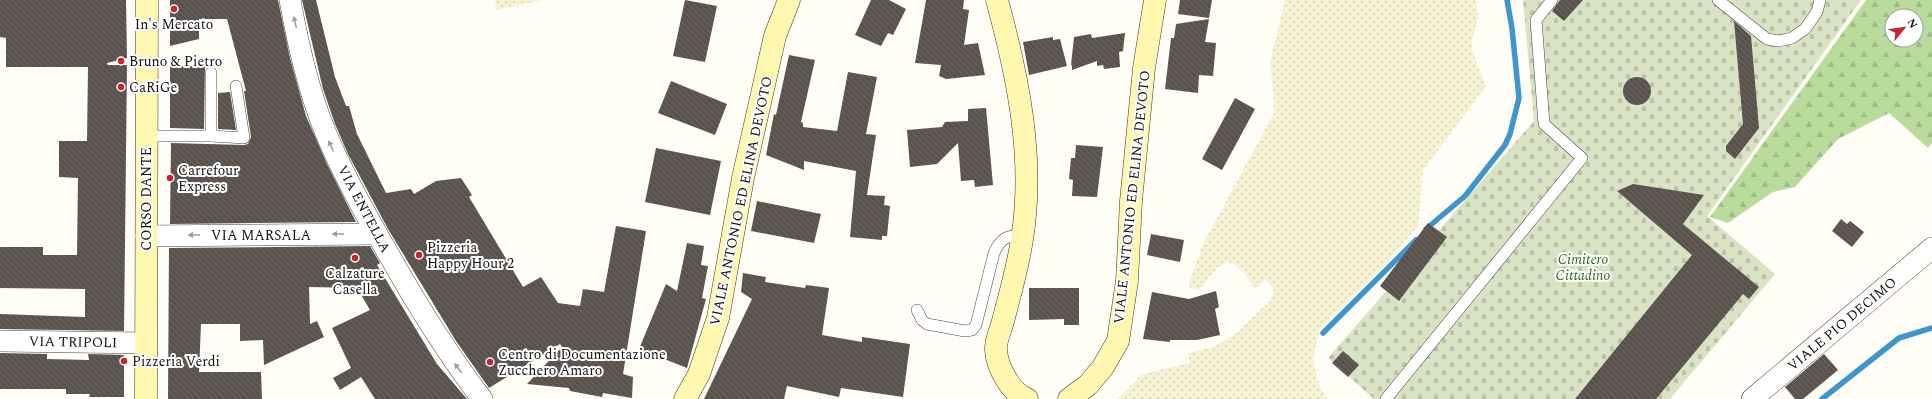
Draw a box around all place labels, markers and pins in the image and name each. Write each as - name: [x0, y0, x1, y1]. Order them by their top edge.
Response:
- marker: In's Mercato: [169, 4, 179, 14]
- place label: In's Mercato: [135, 14, 213, 35]
- place label: Bruno & Pietro: [129, 51, 222, 72]
- marker: Bruno & Pietro: [116, 56, 126, 66]
- place label: CaRiGe: [129, 77, 177, 98]
- marker: CaRiGe: [116, 82, 126, 92]
- place label: Carrefour Express: [178, 160, 239, 197]
- marker: Carrefour Express: [165, 173, 175, 183]
- place label: Pizzeria Happy Hour 2: [427, 237, 514, 274]
- marker: Pizzeria Happy Hour 2: [414, 250, 424, 260]
- marker: Calzature Casella: [350, 253, 360, 263]
- place label: Calzature Casella: [325, 263, 385, 300]
- place label: Centro di Documentazione Zucchero Amaro: [498, 344, 666, 381]
- place label: Pizzeria Verdi: [132, 351, 220, 372]
- marker: Pizzeria Verdi: [119, 356, 129, 366]
- marker: Centro di Documentazione Zucchero Amaro: [485, 357, 495, 367]

